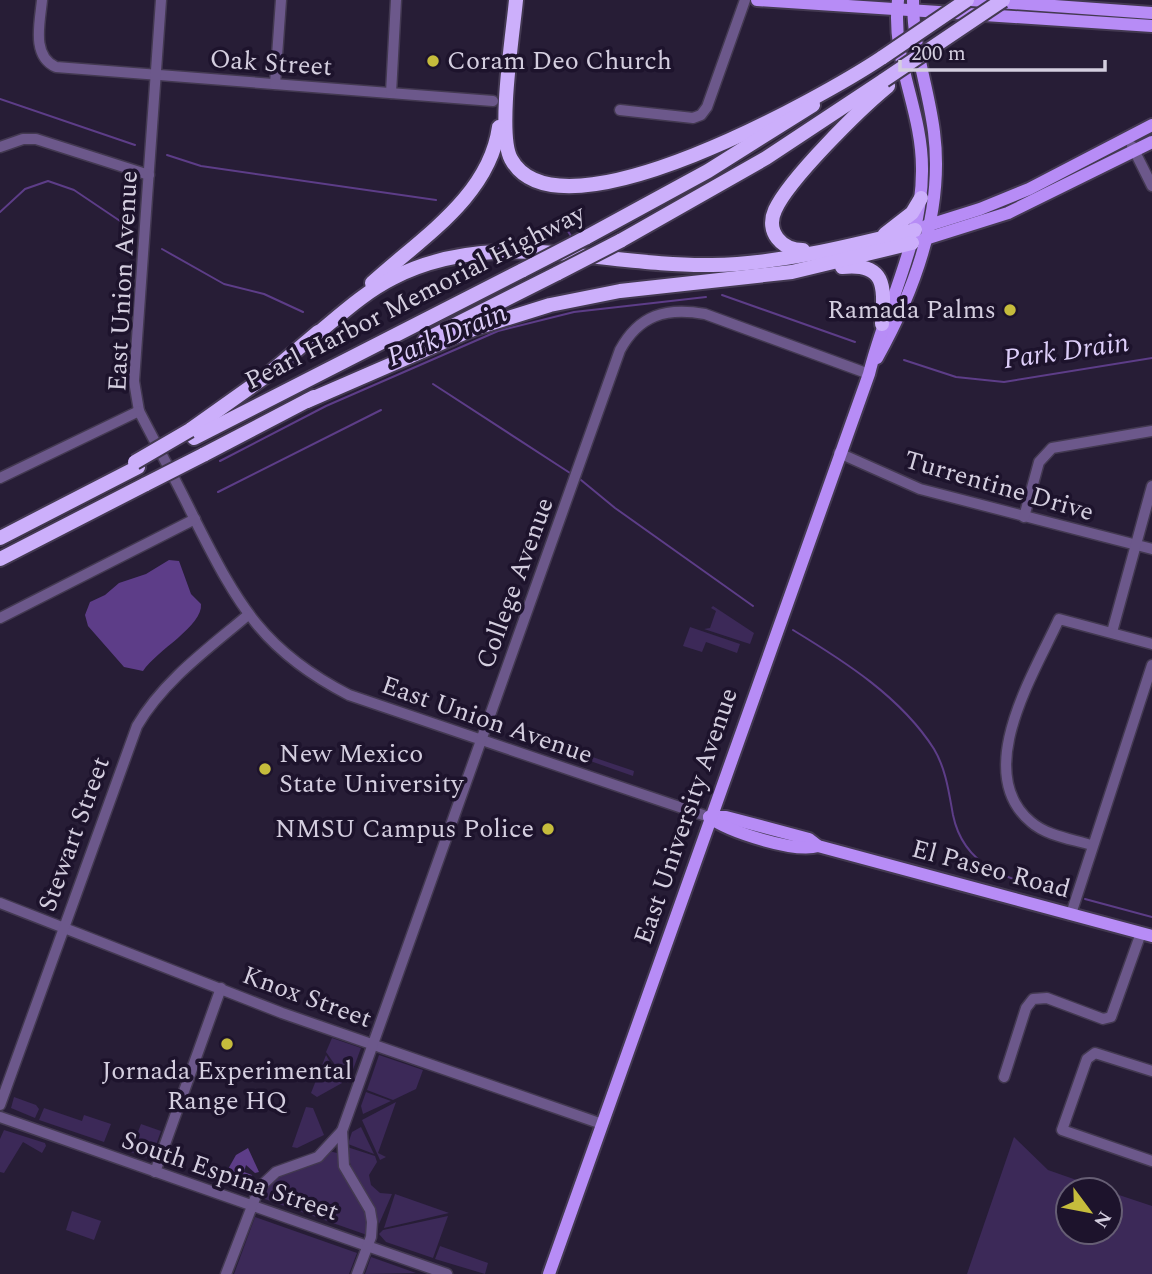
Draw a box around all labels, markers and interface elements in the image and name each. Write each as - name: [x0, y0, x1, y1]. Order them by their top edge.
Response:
- scale bar: [900, 28, 1105, 72]
- text: 200 m: [911, 38, 966, 70]
- street label: Oak Street: [208, 39, 334, 87]
- place label: Coram Deo Church: [447, 41, 672, 81]
- marker: Coram Deo Church: [425, 53, 441, 69]
- street label: East Union Avenue: [97, 169, 149, 393]
- street label: Pearl Harbor Memorial Highway: [238, 193, 594, 400]
- place label: Ramada Palms: [827, 290, 996, 330]
- water label: Park Drain: [380, 291, 514, 379]
- marker: Ramada Palms: [1002, 302, 1018, 318]
- water label: Park Drain: [1000, 321, 1132, 381]
- street label: Turrentine Drive: [900, 440, 1098, 532]
- street label: College Avenue: [465, 492, 565, 674]
- street label: East Union Avenue: [376, 665, 598, 775]
- street label: East University Avenue: [623, 682, 749, 950]
- place label: New Mexico State University: [279, 734, 465, 804]
- street label: Stewart Street: [27, 751, 121, 917]
- marker: New Mexico State University: [257, 761, 273, 777]
- place label: NMSU Campus Police: [275, 809, 534, 849]
- marker: NMSU Campus Police: [540, 821, 556, 837]
- street label: El Paseo Road: [907, 829, 1075, 909]
- street label: Knox Street: [237, 955, 377, 1039]
- marker: Jornada Experimental Range HQ: [219, 1036, 235, 1052]
- place label: Jornada Experimental Range HQ: [102, 1051, 352, 1121]
- street label: South Espina Street: [116, 1120, 344, 1232]
- north arrow: [1054, 1176, 1124, 1246]
- text: N: [1086, 1205, 1119, 1233]

